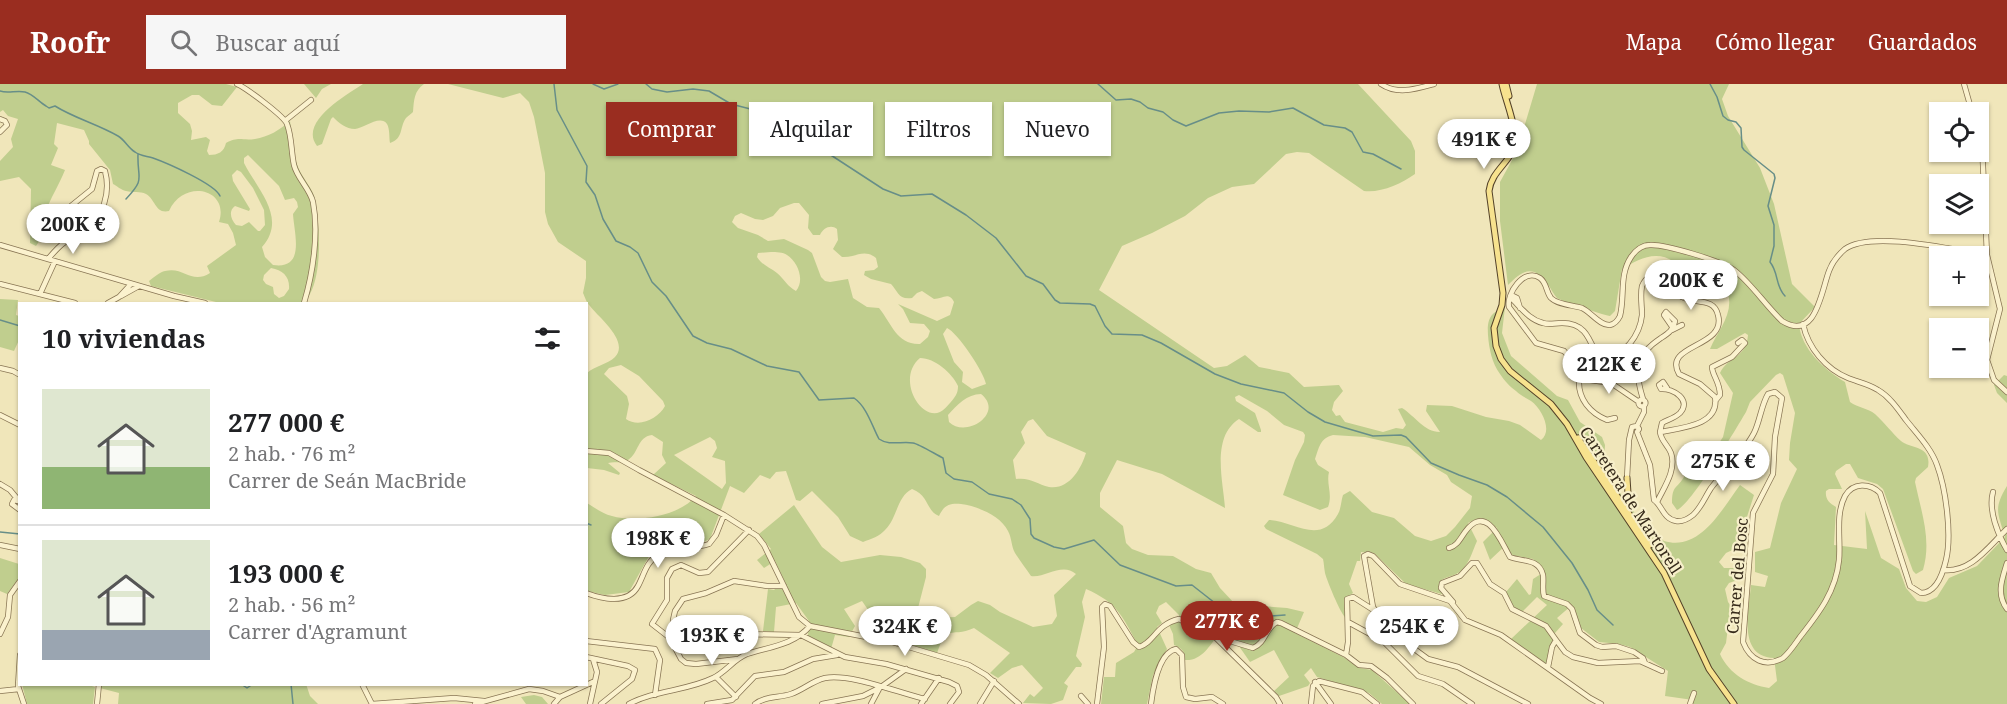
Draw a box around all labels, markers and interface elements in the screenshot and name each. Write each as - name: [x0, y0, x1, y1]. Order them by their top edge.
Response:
- search box: [146, 15, 566, 69]
- text: Roofr: [30, 23, 110, 61]
- icon: search: [167, 26, 200, 59]
- text: Buscar aquí: [215, 27, 340, 57]
- text: Mapa: [1626, 28, 1682, 56]
- text: Cómo llegar: [1715, 28, 1835, 56]
- text: Guardados: [1868, 28, 1977, 56]
- chip: Comprar: [606, 102, 737, 156]
- chip: Alquilar: [749, 102, 873, 156]
- chip: Filtros: [885, 102, 992, 156]
- chip: Nuevo: [1004, 102, 1111, 156]
- map controls: [1929, 102, 1989, 378]
- button: locate: [1929, 102, 1989, 162]
- pin: 491K €: [1435, 119, 1533, 170]
- text: 491K €: [1452, 125, 1516, 152]
- button: layers: [1929, 174, 1989, 234]
- pin: 200K €: [24, 204, 122, 255]
- text: 200K €: [41, 210, 105, 237]
- button: +: [1929, 246, 1989, 306]
- pin: 200K €: [1642, 260, 1740, 311]
- text: 200K €: [1659, 266, 1723, 293]
- button: −: [1929, 318, 1989, 378]
- text: 10 viviendas: [42, 320, 205, 356]
- icon: filters: [531, 322, 564, 355]
- pin: 212K €: [1560, 344, 1658, 395]
- text: 212K €: [1577, 350, 1641, 377]
- text: 277 000 €: [228, 404, 344, 440]
- icon: home: [90, 413, 162, 485]
- street label: Carretera de Martorell: [1575, 422, 1687, 578]
- text: 2 hab. · 76 m²: [228, 440, 355, 467]
- pin: 275K €: [1674, 441, 1772, 492]
- text: 275K €: [1691, 447, 1755, 474]
- text: Carrer de Seán MacBride: [228, 467, 467, 494]
- street label: Carrer del Bosc: [1721, 517, 1753, 635]
- pin: 198K €: [609, 518, 707, 569]
- text: 198K €: [626, 524, 690, 551]
- text: 193 000 €: [228, 555, 344, 591]
- icon: home: [90, 564, 162, 636]
- text: 2 hab. · 56 m²: [228, 591, 355, 618]
- pin: 277K €: [1178, 601, 1276, 652]
- pin: 324K €: [856, 606, 954, 657]
- pin: 254K €: [1363, 606, 1461, 657]
- text: 277K €: [1195, 607, 1259, 634]
- text: 324K €: [873, 612, 937, 639]
- text: 254K €: [1380, 612, 1444, 639]
- pin: 193K €: [663, 615, 761, 666]
- text: Carrer d'Agramunt: [228, 618, 407, 645]
- text: 193K €: [680, 621, 744, 648]

